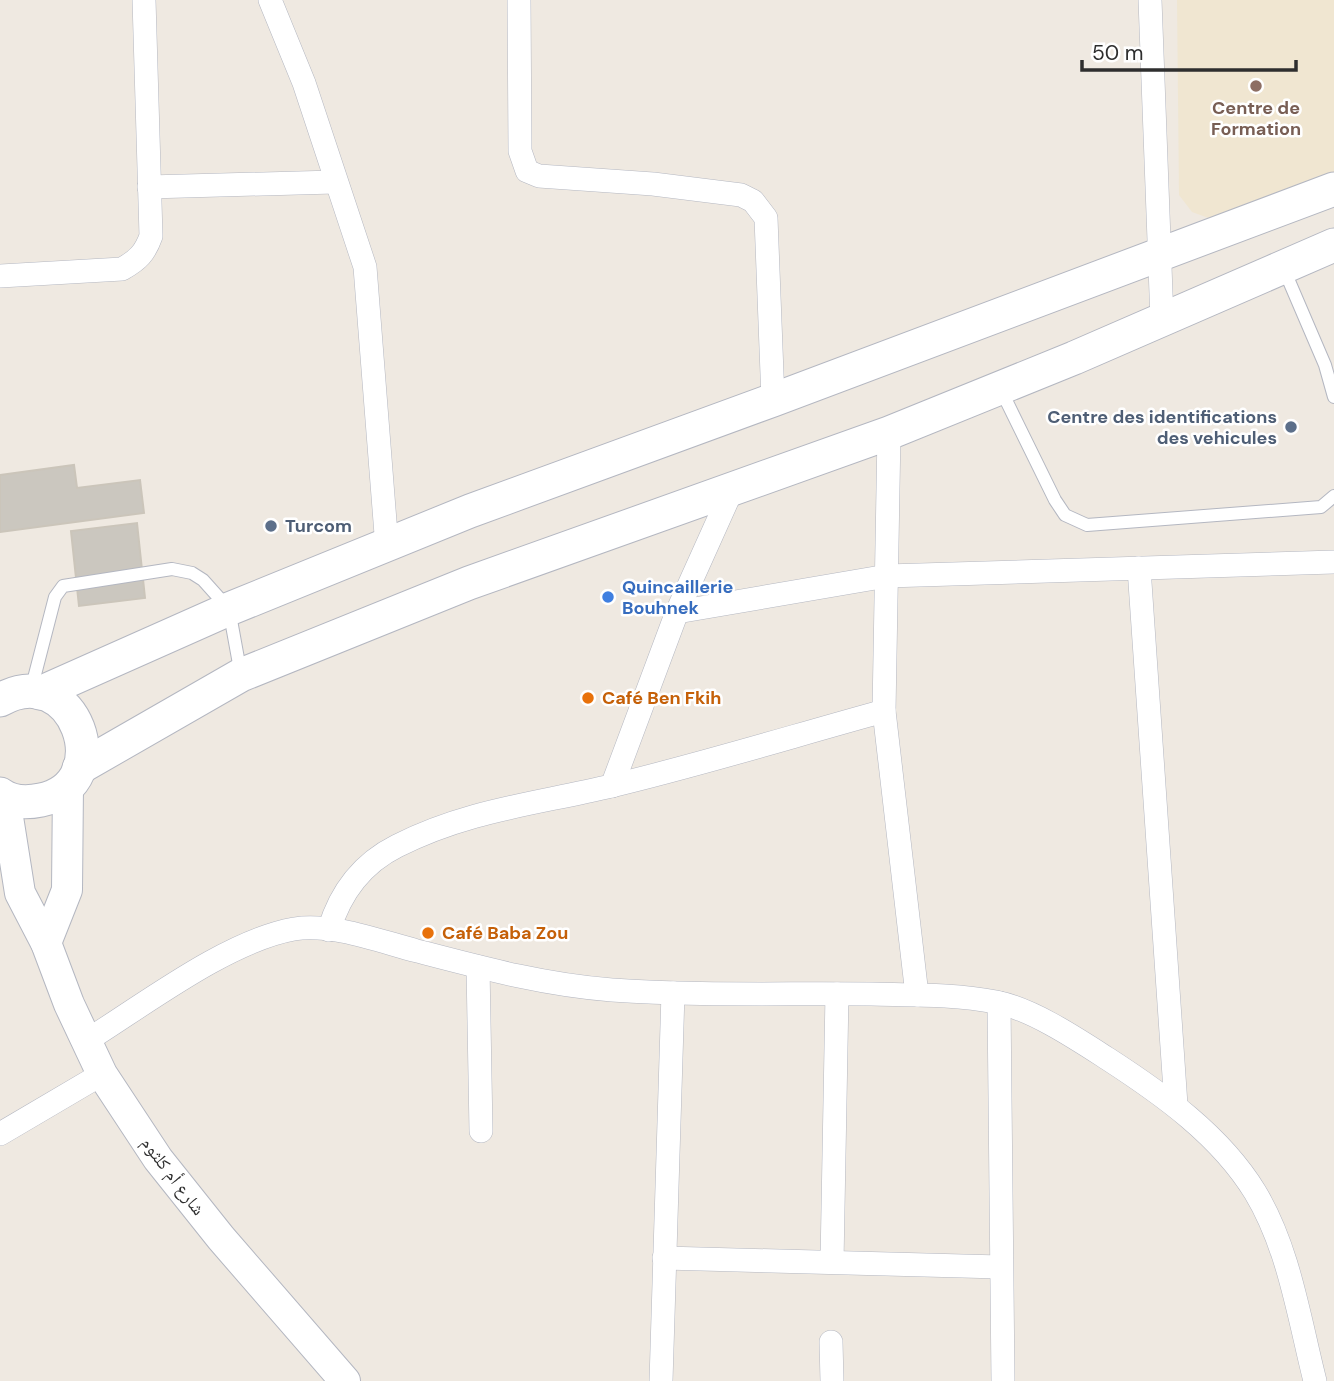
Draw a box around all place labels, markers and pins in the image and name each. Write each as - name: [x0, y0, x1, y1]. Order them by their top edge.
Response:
- marker: Centre de Formation: [1248, 78, 1264, 94]
- place label: Centre de Formation: [1211, 96, 1301, 141]
- place label: Centre des identifications des vehicules: [1047, 405, 1277, 450]
- marker: Centre des identifications des vehicules: [1283, 419, 1299, 435]
- place label: Turcom: [285, 514, 352, 538]
- marker: Turcom: [263, 518, 279, 534]
- place label: Quincaillerie Bouhnek: [622, 575, 733, 620]
- marker: Quincaillerie Bouhnek: [600, 589, 616, 605]
- place label: Café Ben Fkih: [602, 686, 721, 710]
- marker: Café Ben Fkih: [580, 690, 596, 706]
- place label: Café Baba Zou: [442, 921, 568, 945]
- marker: Café Baba Zou: [420, 925, 436, 941]

